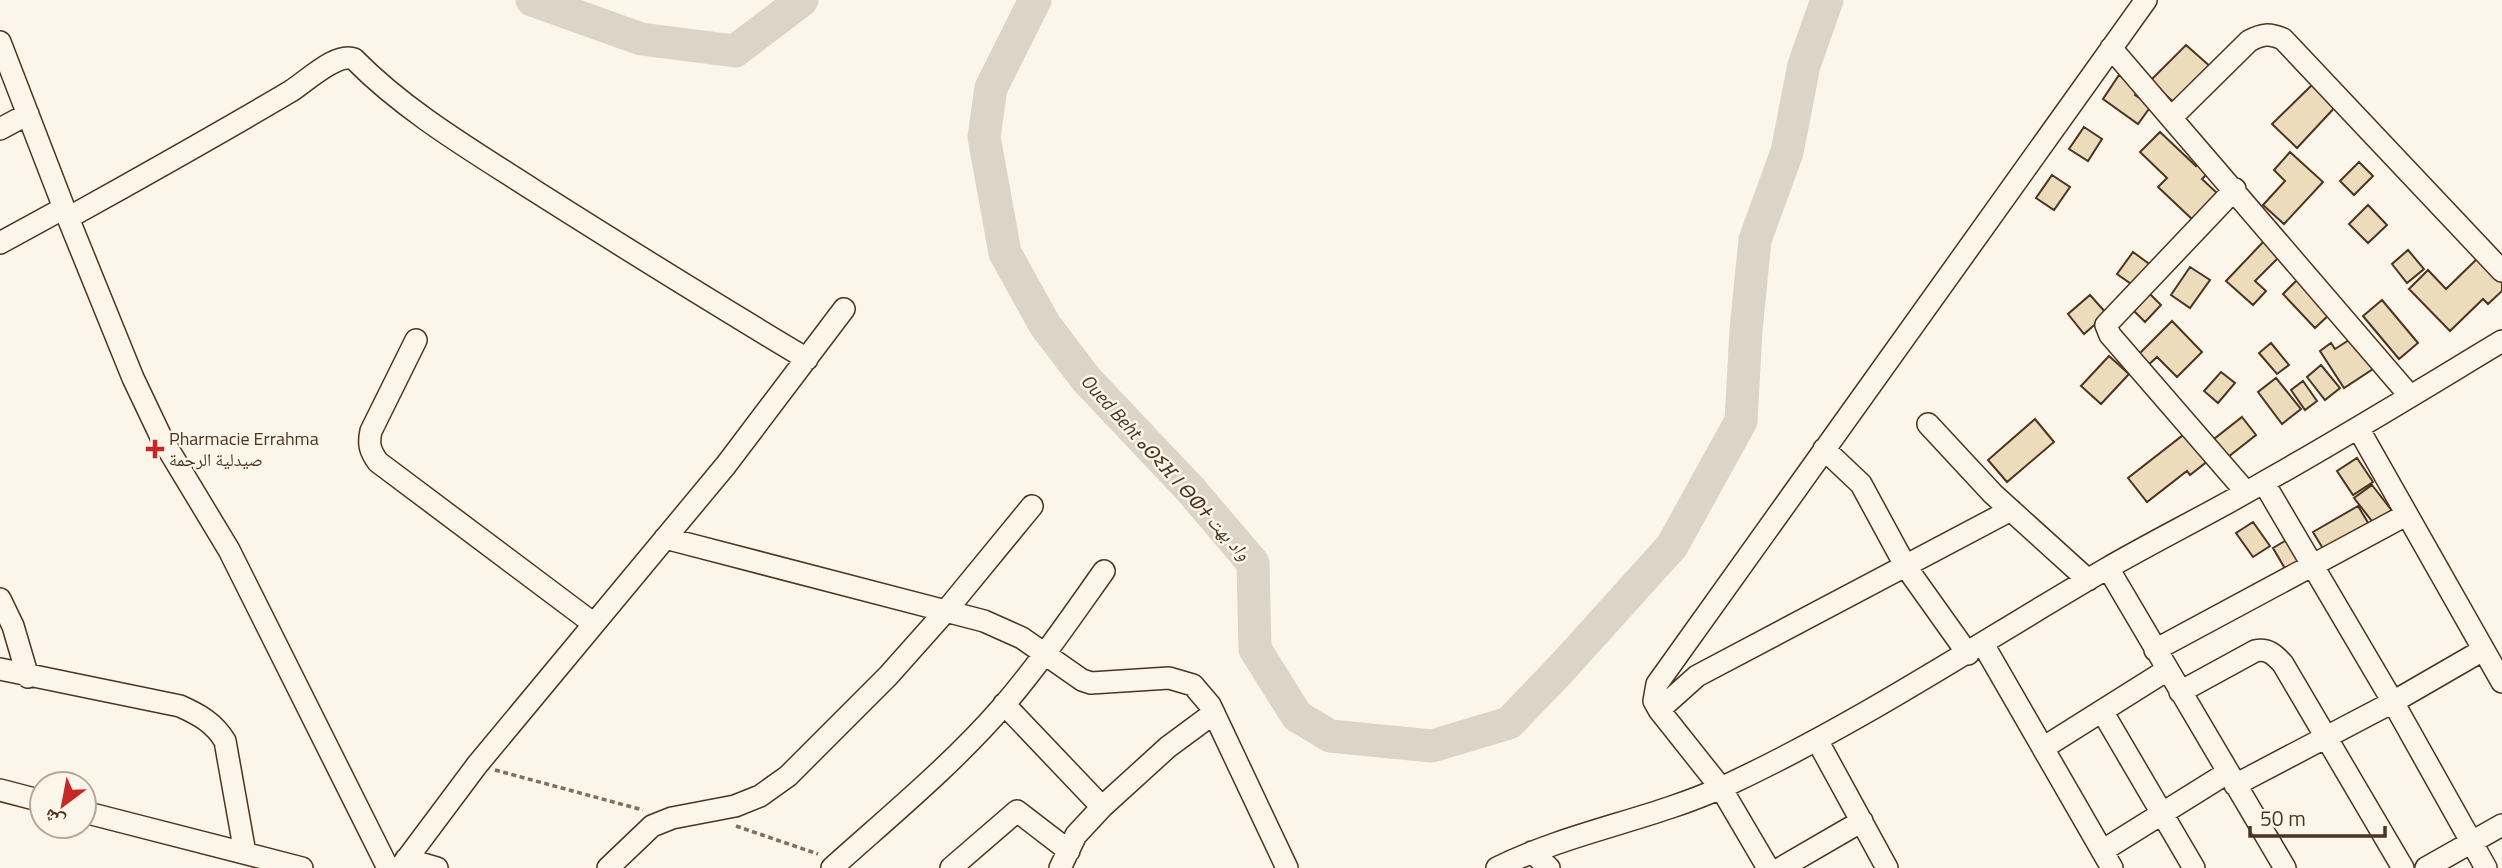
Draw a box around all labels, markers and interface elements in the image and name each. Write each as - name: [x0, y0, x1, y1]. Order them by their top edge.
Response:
- water label: Oued Beht ⴰⵙⵉⴼ ⵏ ⴱⵀⵜ واد بهت: [1074, 367, 1258, 567]
- place label: Pharmacie Errahma صيدلية الرحمة: [169, 425, 319, 473]
- marker: Pharmacie Errahma صيدلية الرحمة: [147, 441, 163, 457]
- north arrow: [28, 770, 98, 840]
- scale bar: [2250, 794, 2385, 838]
- text: ش: [37, 802, 70, 837]
- text: 50 m: [2260, 802, 2306, 834]

